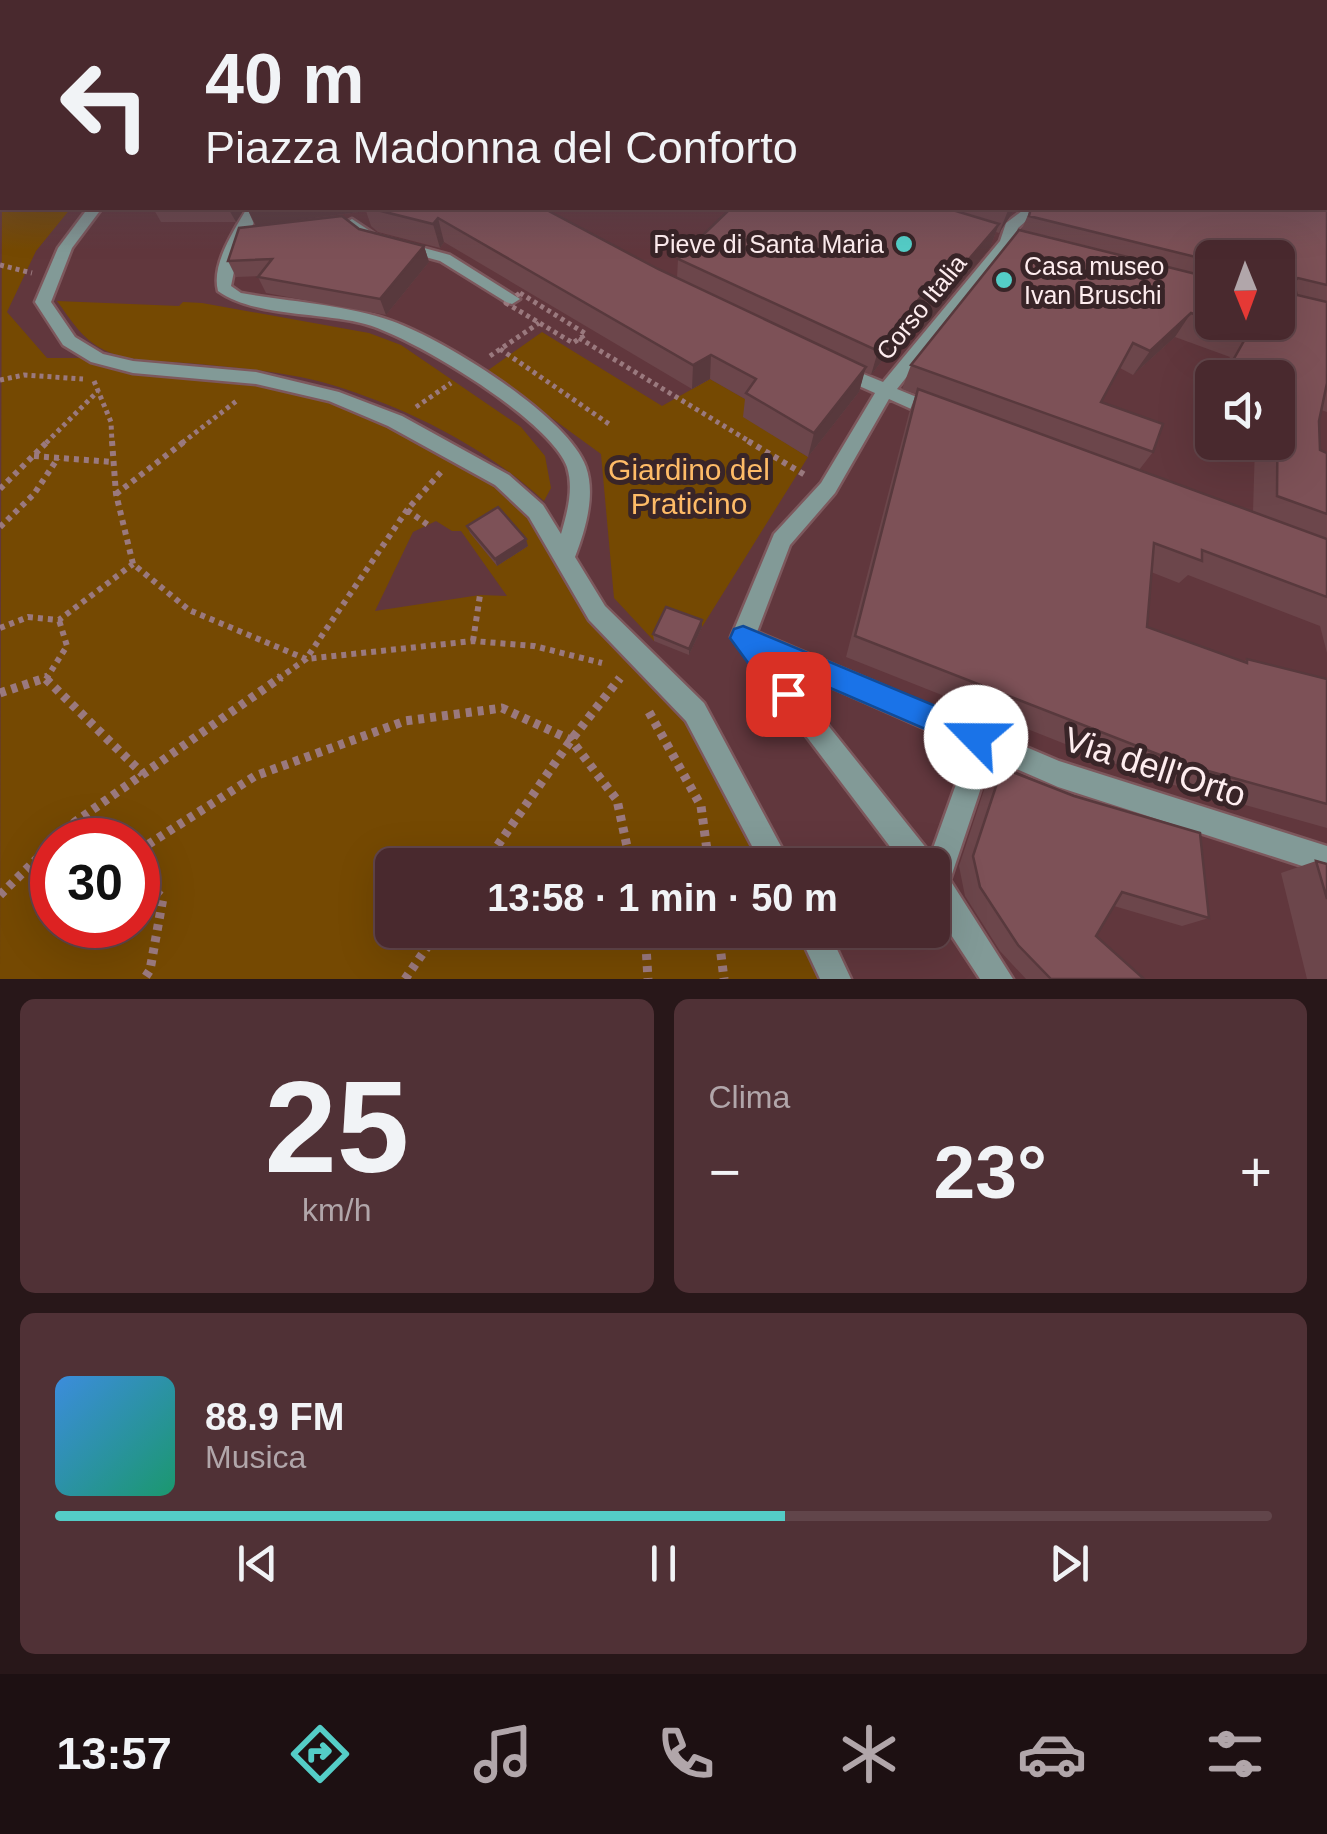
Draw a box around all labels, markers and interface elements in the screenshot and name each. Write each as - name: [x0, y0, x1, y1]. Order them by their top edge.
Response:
- icon: left: [40, 40, 170, 170]
- text: 40 m: [205, 40, 365, 118]
- text: Piazza Madonna del Conforto: [205, 122, 798, 173]
- place label: Pieve di Santa Maria: [653, 230, 884, 258]
- marker: Pieve di Santa Maria: [893, 233, 915, 255]
- north arrow: [1195, 240, 1295, 340]
- map controls: [1195, 240, 1295, 460]
- street label: Corso Italia: [870, 249, 972, 365]
- place label: Casa museo Ivan Bruschi: [1024, 252, 1164, 309]
- marker: Casa museo Ivan Bruschi: [993, 269, 1015, 291]
- button: sound: [1195, 360, 1295, 460]
- park label: Giardino del Praticino: [608, 453, 770, 520]
- pin: [746, 652, 831, 737]
- icon: arrive: [761, 667, 816, 722]
- position arrow: [924, 685, 1028, 789]
- street label: Via dell'Orto: [1059, 719, 1251, 814]
- speed limit sign: 30: [30, 818, 160, 948]
- text: 13:58 · 1 min · 50 m: [487, 877, 838, 919]
- text: 25: [264, 1054, 409, 1200]
- text: Clima: [709, 1079, 790, 1115]
- text: 23°: [934, 1130, 1047, 1214]
- text: −: [709, 1141, 741, 1203]
- text: +: [1240, 1141, 1272, 1203]
- text: km/h: [302, 1192, 371, 1228]
- text: 88.9 FM: [205, 1396, 344, 1438]
- text: Musica: [205, 1439, 306, 1475]
- icon: previous: [230, 1536, 285, 1591]
- icon: pause: [636, 1536, 691, 1591]
- icon: next: [1042, 1536, 1097, 1591]
- icon: directions: [285, 1719, 355, 1789]
- icon: music: [468, 1719, 538, 1789]
- icon: phone: [651, 1719, 721, 1789]
- icon: climate: [834, 1719, 904, 1789]
- icon: car: [1017, 1719, 1087, 1789]
- icon: filters: [1200, 1719, 1270, 1789]
- text: 13:57: [57, 1728, 172, 1779]

